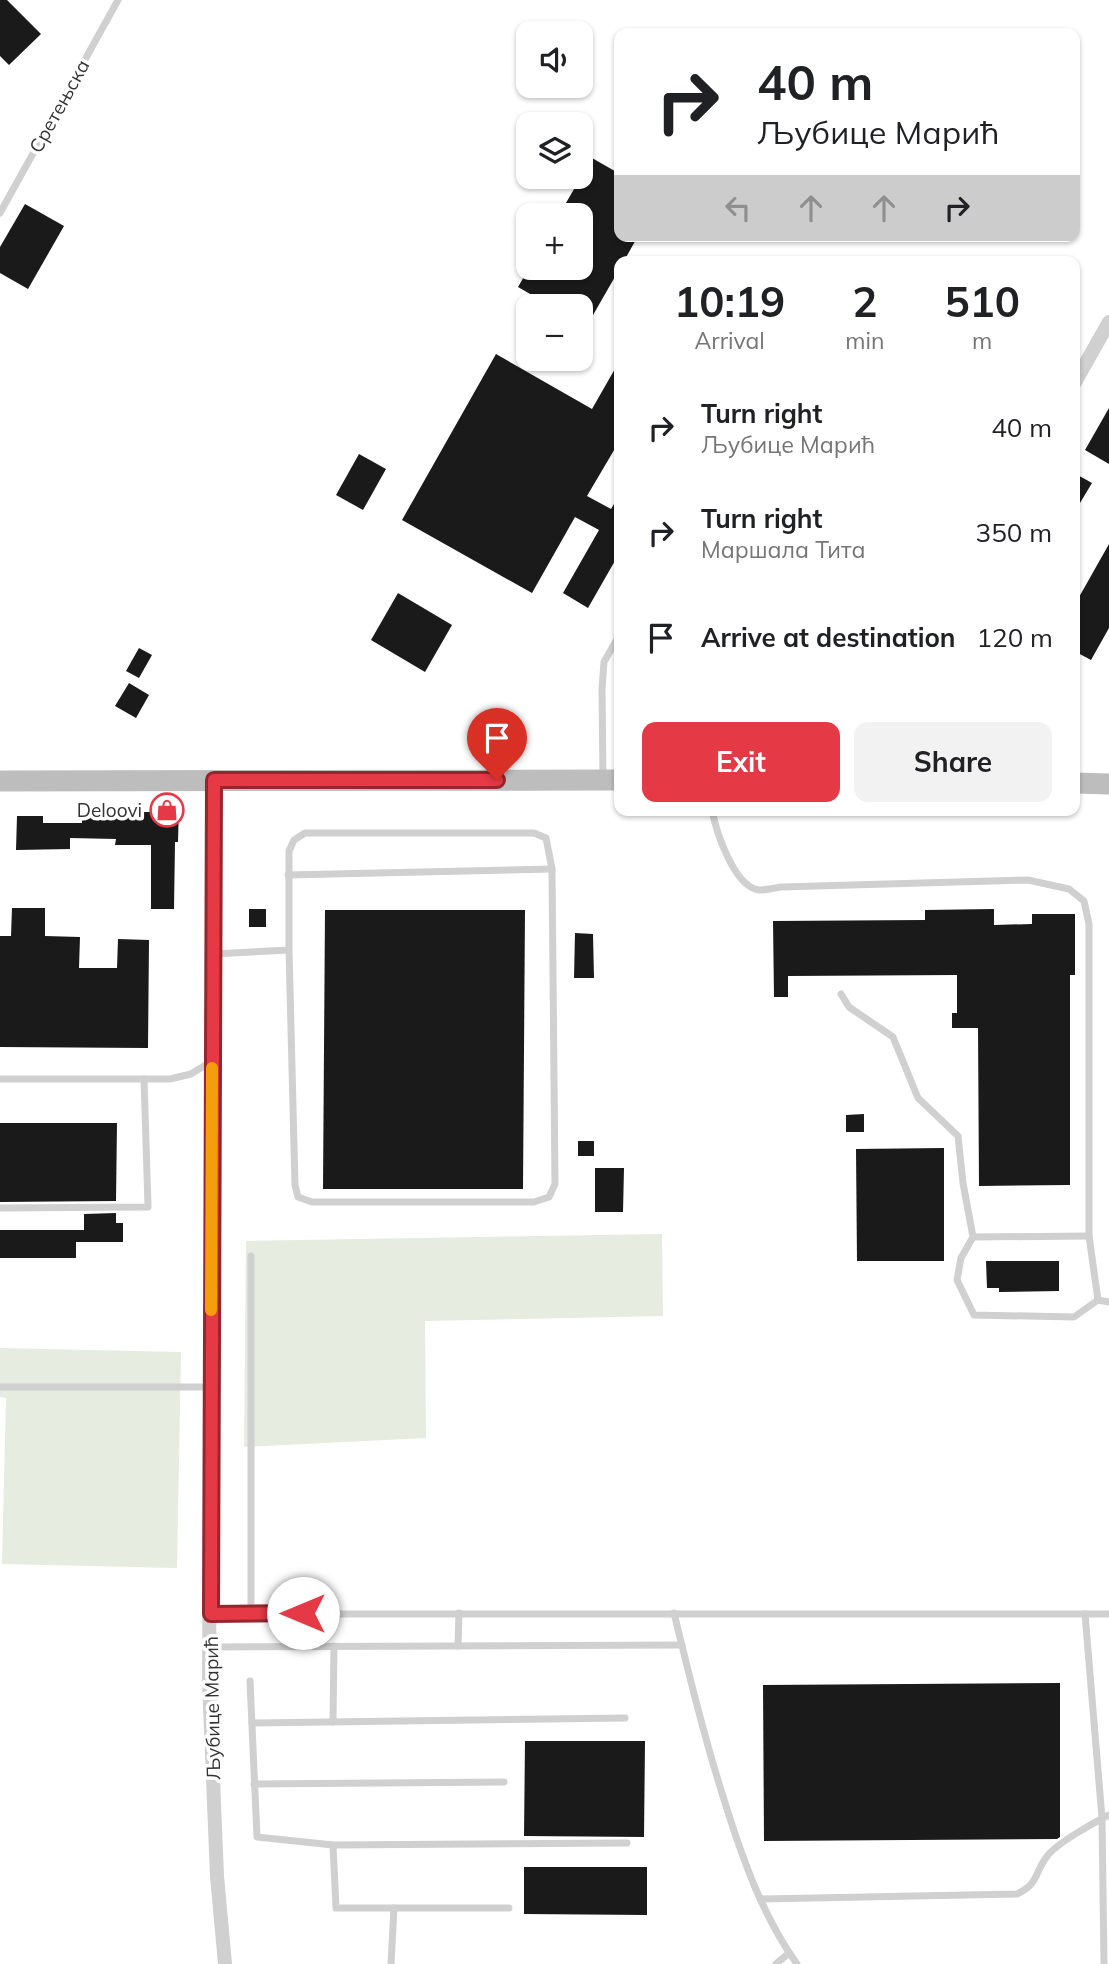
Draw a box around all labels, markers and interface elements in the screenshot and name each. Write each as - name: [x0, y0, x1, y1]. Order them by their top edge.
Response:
- map controls: [516, 21, 593, 371]
- button: sound: [516, 21, 593, 98]
- text: 40 m: [757, 51, 873, 112]
- street label: Сретењска: [24, 55, 94, 157]
- icon: right: [642, 56, 733, 147]
- button: layers: [516, 112, 593, 189]
- text: Љубице Марић: [757, 112, 999, 152]
- icon: left: [719, 189, 757, 227]
- icon: ahead: [792, 189, 830, 227]
- icon: ahead: [865, 189, 903, 227]
- icon: right: [938, 189, 976, 227]
- button: +: [516, 203, 593, 280]
- text: 10:19: [674, 275, 785, 328]
- text: 2: [852, 275, 877, 328]
- text: 510: [944, 275, 1020, 328]
- button: −: [516, 294, 593, 371]
- text: Arrival: [694, 326, 765, 355]
- text: min: [845, 326, 884, 355]
- text: m: [972, 326, 992, 355]
- text: Turn right: [701, 397, 822, 430]
- icon: right: [642, 409, 680, 447]
- text: 40 m: [991, 411, 1052, 444]
- text: Љубице Марић: [701, 430, 875, 459]
- text: Turn right: [701, 502, 822, 535]
- icon: right: [642, 514, 680, 552]
- text: 350 m: [976, 516, 1052, 549]
- text: Маршала Тита: [701, 535, 865, 564]
- icon: arrive: [642, 619, 680, 657]
- text: Arrive at destination: [701, 621, 956, 654]
- text: 120 m: [977, 621, 1053, 654]
- pin: [467, 708, 527, 780]
- icon: arrive: [478, 719, 516, 757]
- button: Exit: [642, 722, 840, 802]
- button: Share: [854, 722, 1052, 802]
- shop icon: Deloovi: [148, 791, 186, 829]
- place label: Deloovi: [77, 798, 142, 822]
- position arrow: [266, 1576, 340, 1650]
- street label: Љубице Марић: [199, 1636, 225, 1780]

